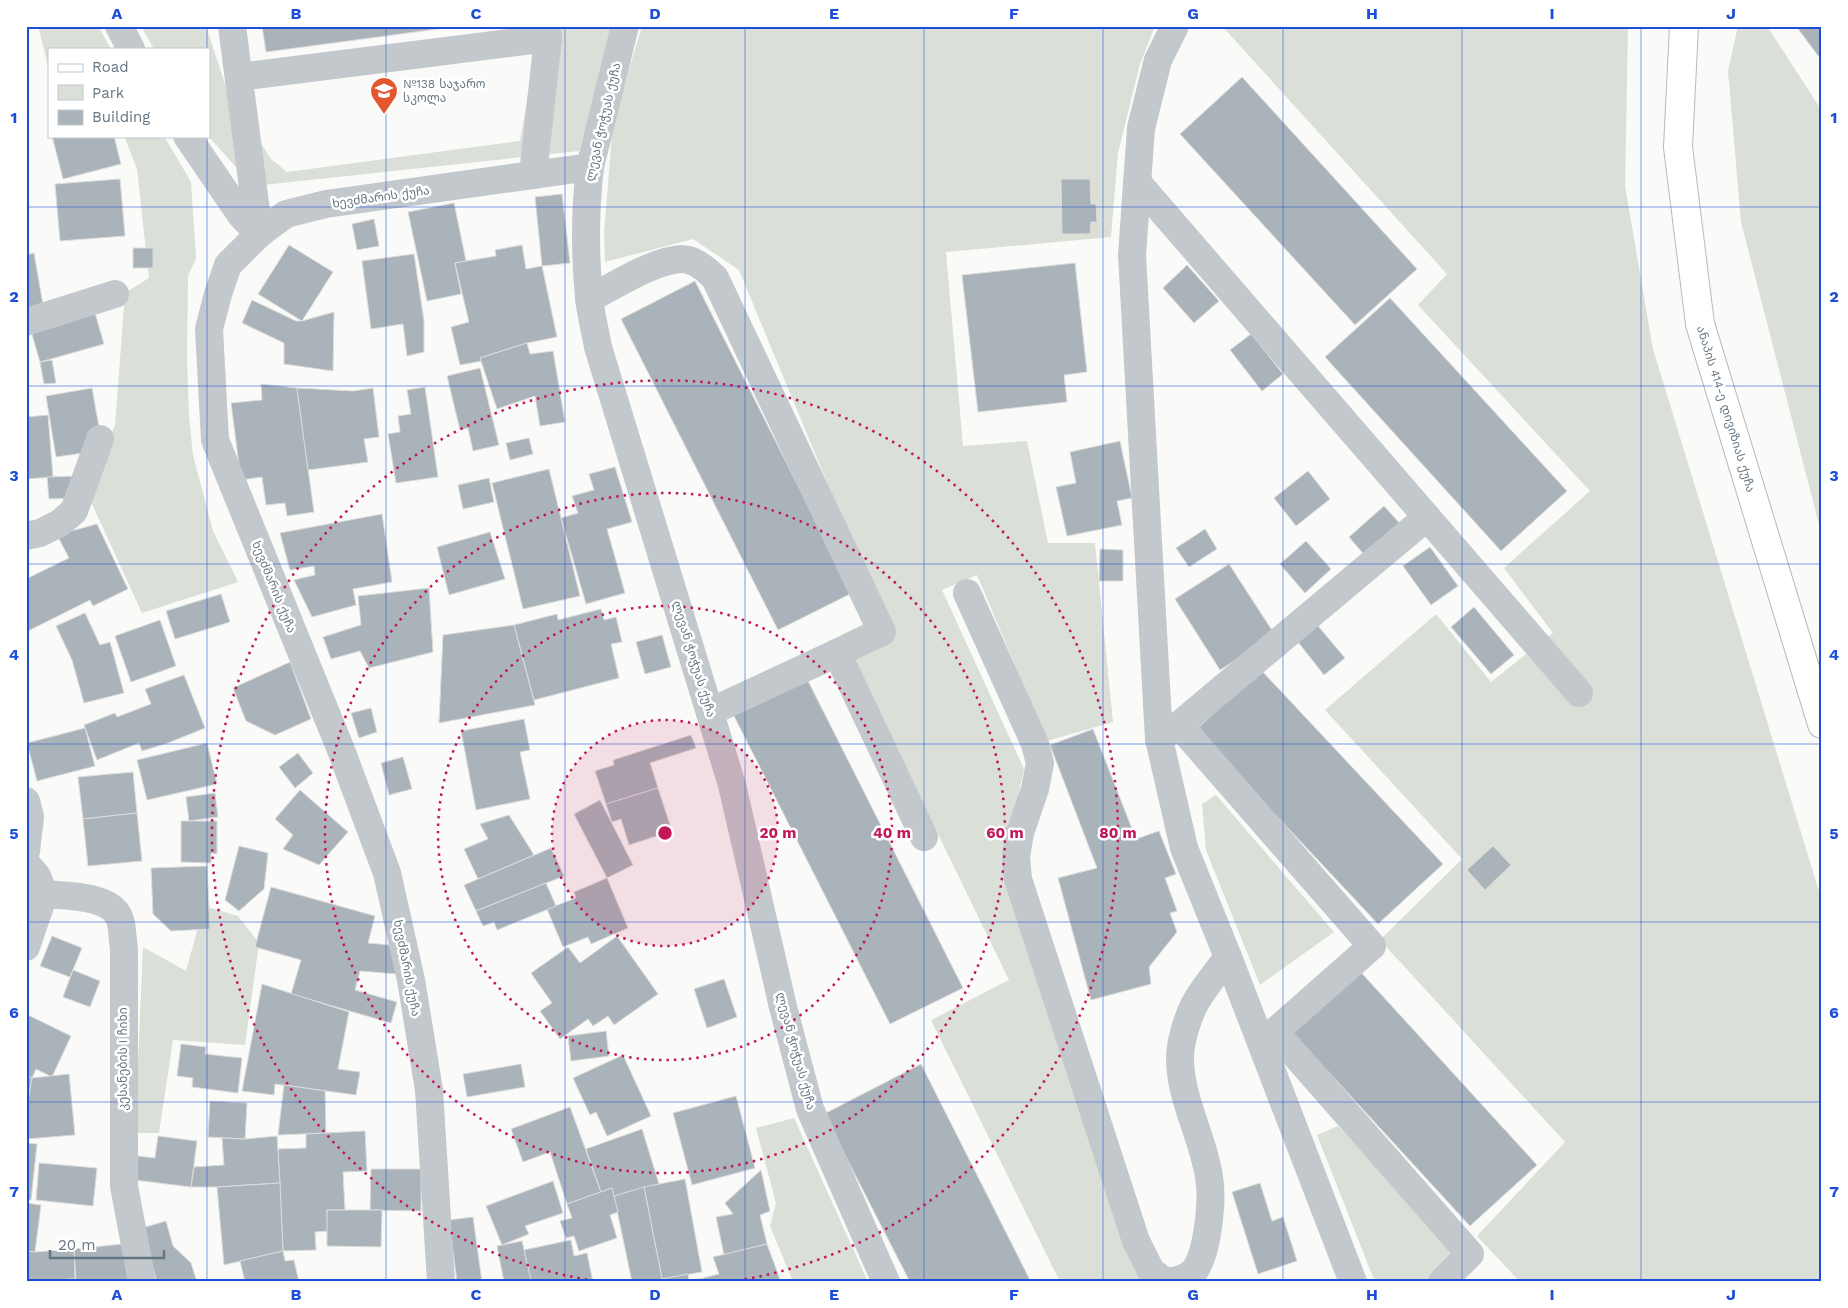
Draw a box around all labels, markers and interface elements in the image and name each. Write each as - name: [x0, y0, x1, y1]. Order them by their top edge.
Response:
- text: A: [112, 4, 123, 23]
- text: B: [291, 4, 302, 23]
- text: C: [471, 4, 482, 23]
- text: D: [649, 4, 661, 23]
- text: E: [829, 4, 839, 23]
- text: F: [1009, 4, 1019, 23]
- text: G: [1187, 4, 1199, 23]
- text: H: [1366, 4, 1378, 23]
- text: I: [1549, 4, 1555, 23]
- text: J: [1726, 4, 1736, 23]
- legend: [48, 48, 210, 138]
- text: Road: [92, 58, 129, 76]
- street label: ლევან ჭოჭუას ქუჩა: [583, 61, 624, 183]
- school or university icon: №138 საჯარო სკოლა: [369, 76, 399, 115]
- place label: №138 საჯარო სკოლა: [403, 77, 485, 106]
- text: Park: [92, 84, 125, 102]
- text: 1: [11, 108, 17, 127]
- text: Building: [92, 108, 150, 126]
- text: 1: [1831, 108, 1837, 127]
- street label: ხევძმარის ქუჩა: [331, 183, 431, 211]
- text: 2: [9, 287, 19, 306]
- text: 2: [1829, 287, 1839, 306]
- street label: ანაპის 414-ე დივიზიას ქუჩა: [1693, 324, 1758, 494]
- text: 3: [9, 466, 19, 485]
- text: 3: [1829, 466, 1839, 485]
- street label: ხევძმარის ქუჩა: [249, 539, 299, 635]
- street label: ლევან ჭოჭუას ქუჩა: [669, 599, 718, 719]
- text: 4: [9, 645, 19, 664]
- text: 4: [1829, 645, 1839, 664]
- text: 5: [9, 824, 19, 843]
- centre of rings: [656, 824, 674, 842]
- text: 20 m: [759, 824, 797, 842]
- text: 40 m: [873, 824, 911, 842]
- text: 60 m: [986, 824, 1024, 842]
- text: 80 m: [1099, 824, 1137, 842]
- text: 5: [1829, 824, 1839, 843]
- street label: ხევძმარის ქუჩა: [391, 919, 423, 1017]
- street label: ლევან ჭოჭუას ქუჩა: [773, 991, 818, 1112]
- text: 6: [9, 1003, 19, 1022]
- text: 6: [1829, 1003, 1839, 1022]
- street label: კესანების I ჩიხი: [116, 1007, 130, 1111]
- text: 7: [9, 1182, 19, 1201]
- text: 7: [1829, 1182, 1839, 1201]
- scale bar: [50, 1228, 164, 1260]
- text: 20 m: [58, 1236, 96, 1254]
- text: A: [112, 1285, 123, 1304]
- text: B: [291, 1285, 302, 1304]
- text: C: [471, 1285, 482, 1304]
- text: D: [649, 1285, 661, 1304]
- text: E: [829, 1285, 839, 1304]
- text: F: [1009, 1285, 1019, 1304]
- text: G: [1187, 1285, 1199, 1304]
- text: H: [1366, 1285, 1378, 1304]
- text: I: [1549, 1285, 1555, 1304]
- text: J: [1726, 1285, 1736, 1304]

